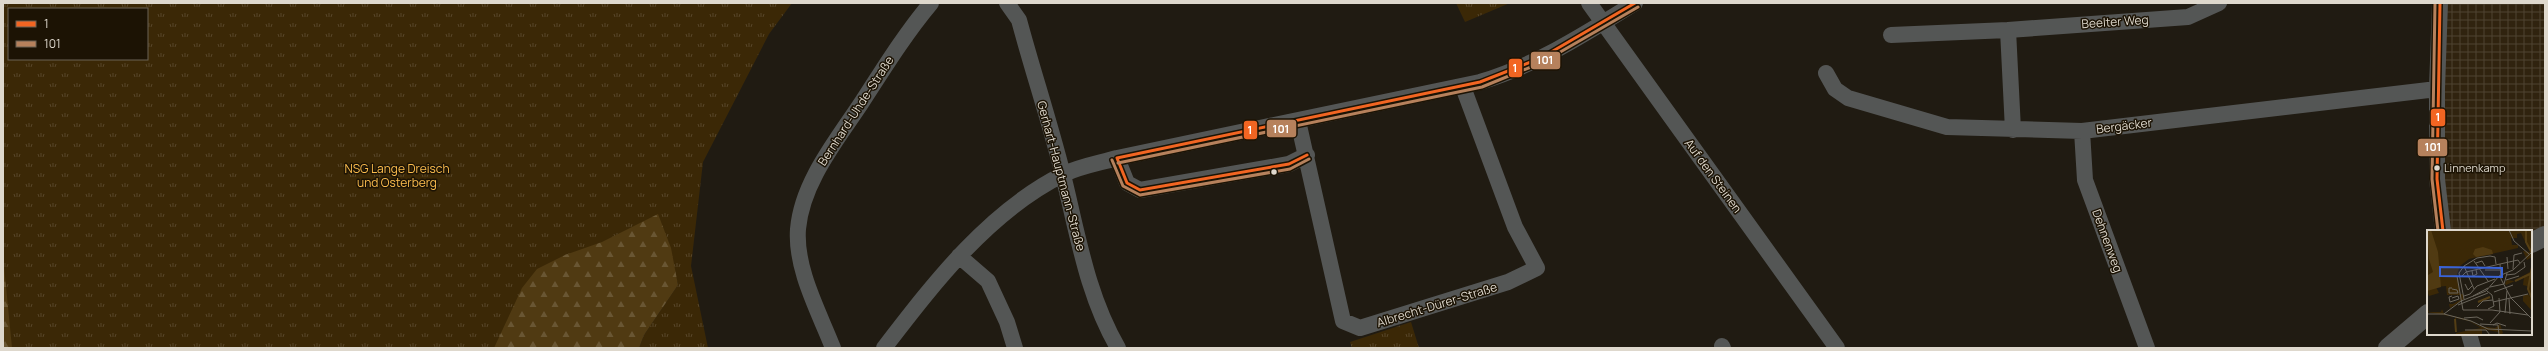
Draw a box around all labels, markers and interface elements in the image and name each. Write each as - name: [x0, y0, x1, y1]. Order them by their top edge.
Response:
- legend: [8, 8, 148, 60]
- street label: Beelter Weg: [2081, 11, 2149, 32]
- text: 1: [44, 15, 49, 32]
- text: 101: [44, 35, 61, 52]
- line badge: 101: [1530, 51, 1561, 70]
- street label: Bernhard-Uhde-Straße: [814, 52, 898, 169]
- text: 101: [1537, 52, 1553, 67]
- line badge: 1: [1508, 58, 1523, 78]
- text: 1: [1513, 60, 1517, 75]
- street label: Gerhart-Hauptmann-Straße: [1033, 99, 1090, 253]
- line badge: 1: [2430, 108, 2446, 127]
- text: 1: [2436, 109, 2440, 124]
- street label: Bergäcker: [2095, 114, 2153, 137]
- line badge: 101: [1266, 119, 1297, 138]
- line badge: 1: [1243, 120, 1258, 140]
- text: 101: [1273, 121, 1289, 136]
- text: 1: [1248, 122, 1252, 137]
- street label: Auf den Steinen: [1681, 135, 1746, 216]
- line badge: 101: [2417, 138, 2448, 157]
- text: 101: [2425, 139, 2441, 154]
- park label: NSG Lange Dreisch und Osterberg: [344, 160, 450, 191]
- place label: Linnenkamp: [2444, 160, 2506, 175]
- marker: Linnenkamp: [2432, 163, 2442, 173]
- unlabelled marker: [1269, 167, 1279, 177]
- street label: Dehnenweg: [2088, 207, 2127, 275]
- inset map: [2427, 230, 2532, 335]
- street label: Albrecht-Dürer-Straße: [1374, 278, 1499, 331]

